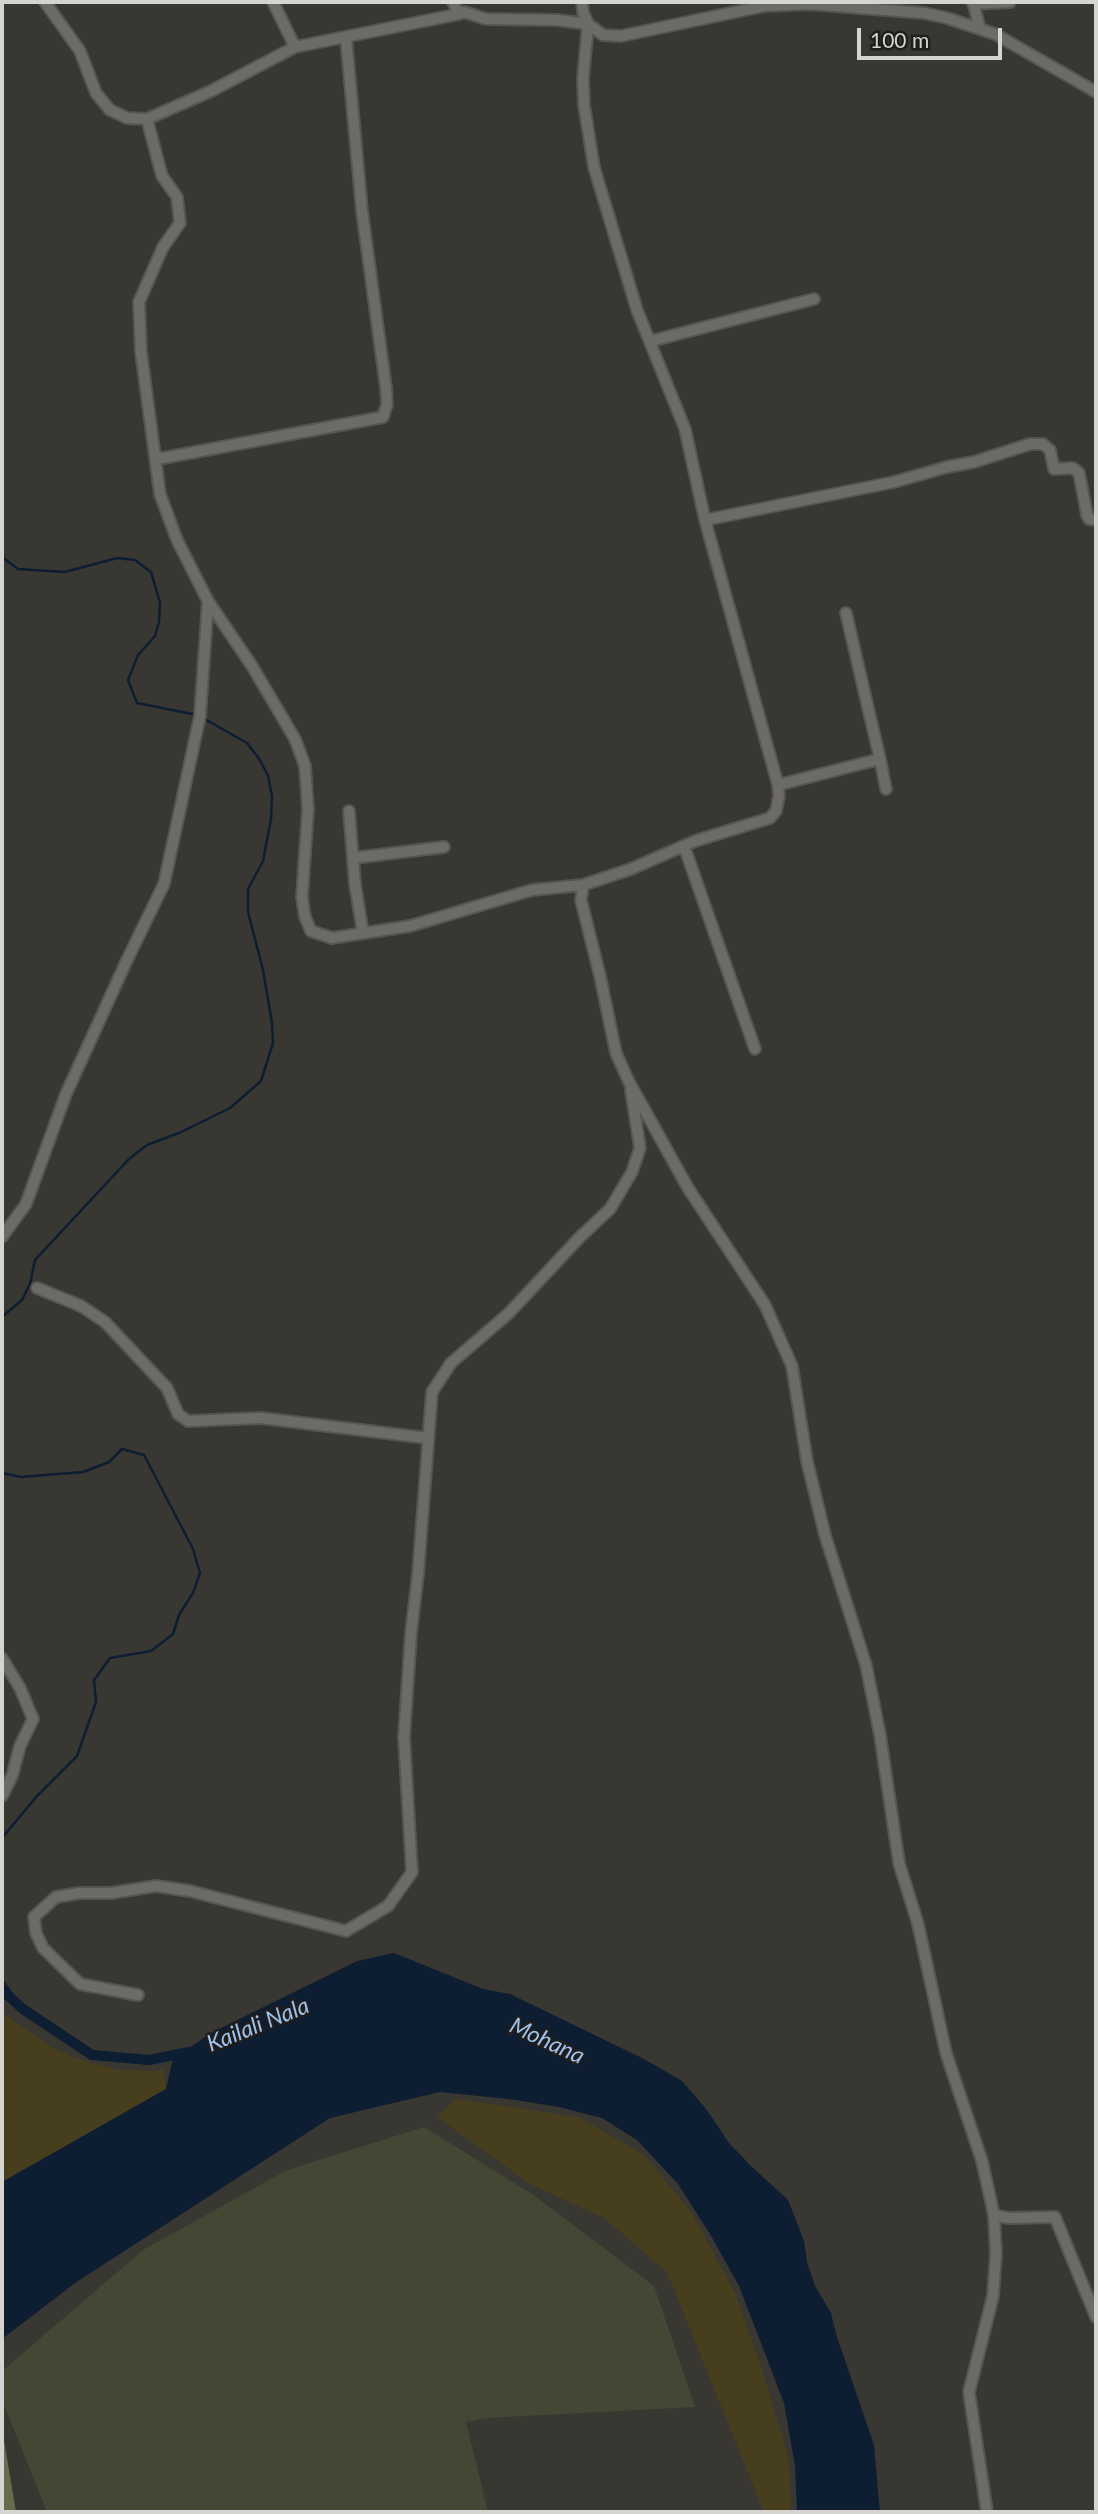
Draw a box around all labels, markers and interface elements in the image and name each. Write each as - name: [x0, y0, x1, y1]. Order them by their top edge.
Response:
- scale bar: [860, 14, 1005, 58]
- text: 100 m: [870, 27, 929, 52]
- water label: Kailali Nala: [203, 1992, 313, 2058]
- water label: Mohana: [505, 2012, 589, 2070]

